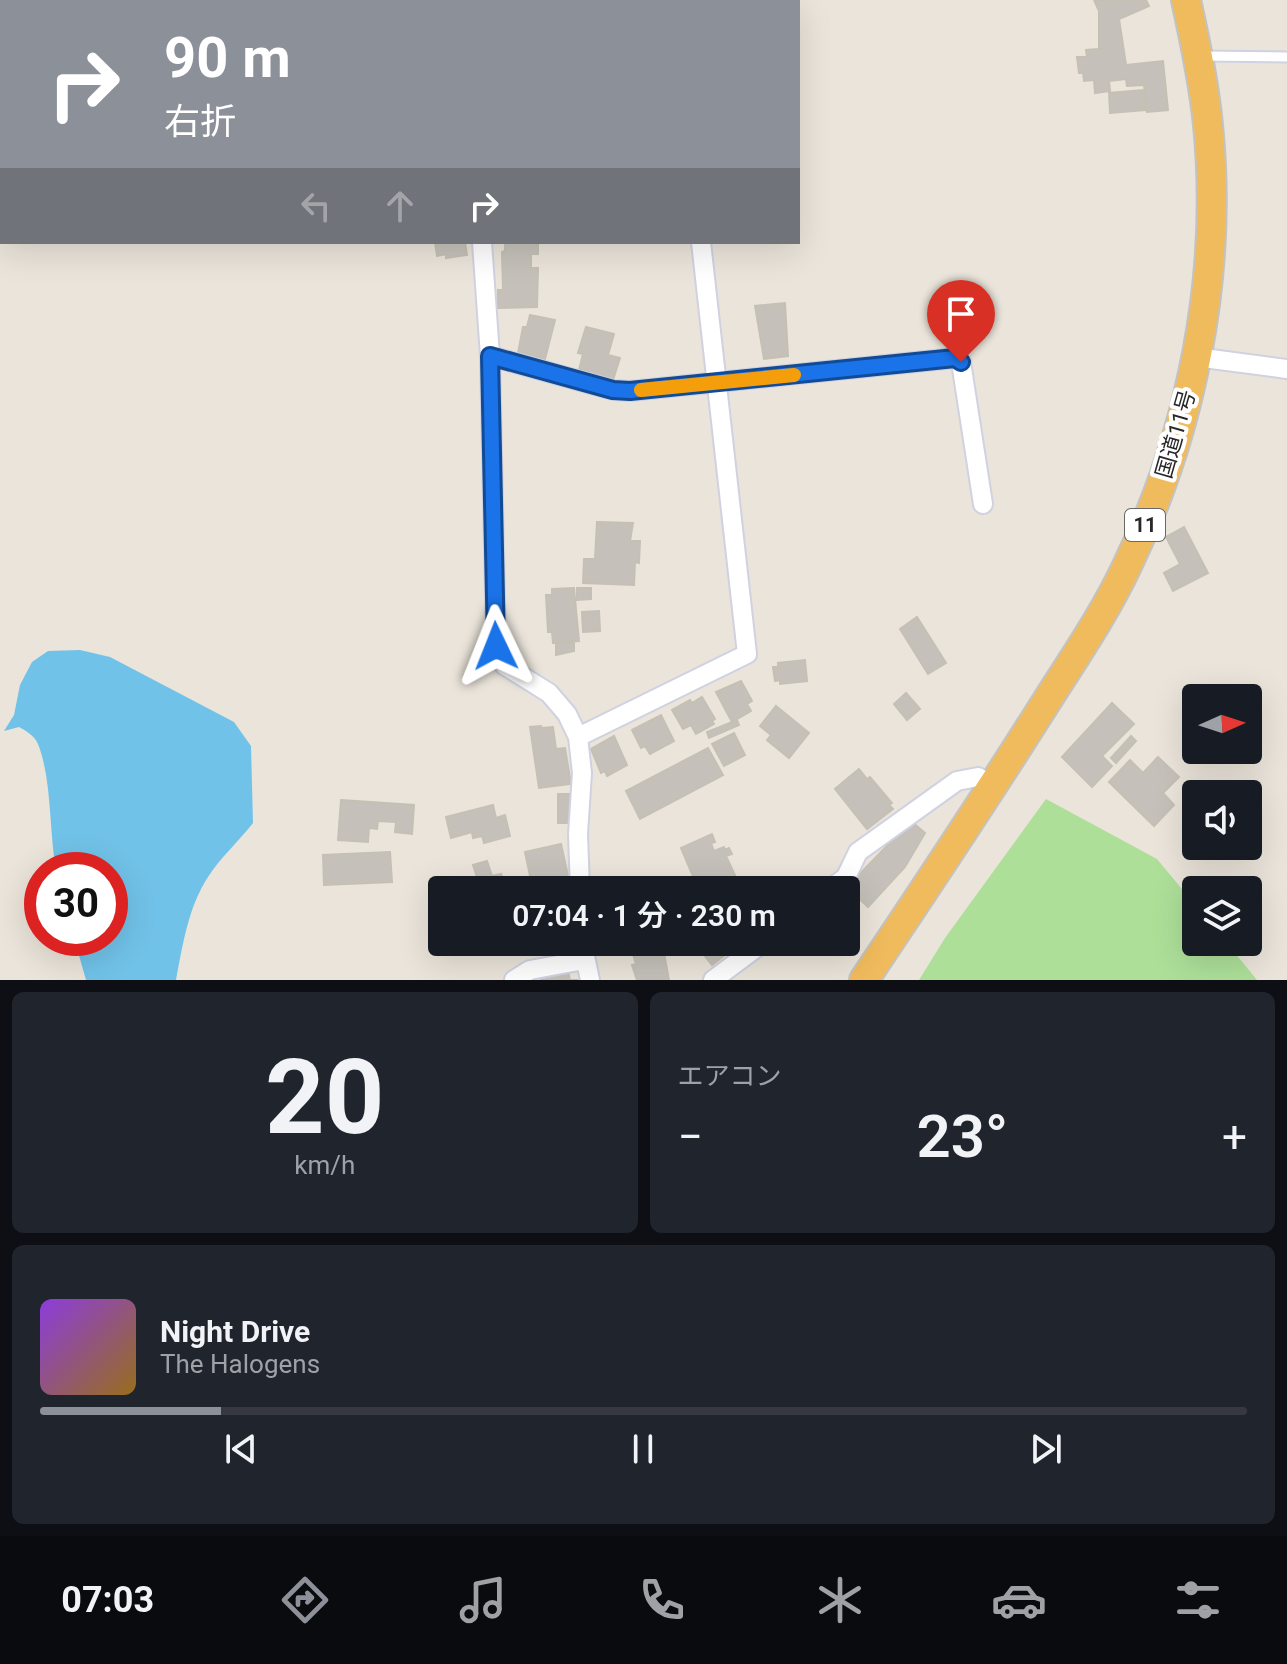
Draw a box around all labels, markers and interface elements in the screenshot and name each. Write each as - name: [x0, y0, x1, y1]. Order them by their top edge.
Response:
- text: 90 m: [164, 25, 291, 91]
- icon: right: [32, 32, 136, 136]
- text: 右折: [164, 101, 236, 143]
- icon: left: [294, 184, 338, 228]
- icon: ahead: [378, 184, 422, 228]
- icon: right: [462, 184, 506, 228]
- pin: [927, 280, 995, 362]
- icon: arrive: [939, 292, 983, 336]
- street label: 国道11号: [1151, 387, 1200, 481]
- road number: 11: [1125, 509, 1165, 541]
- position arrow: [454, 604, 538, 688]
- north arrow: [1182, 684, 1262, 764]
- map controls: [1182, 684, 1262, 956]
- button: sound: [1182, 780, 1262, 860]
- speed limit sign: 30: [24, 852, 128, 956]
- button: layers: [1182, 876, 1262, 956]
- text: 07:04 · 1 分 · 230 m: [512, 898, 776, 933]
- text: 20: [265, 1037, 384, 1158]
- text: エアコン: [678, 1061, 782, 1091]
- text: 23°: [916, 1101, 1008, 1172]
- text: −: [678, 1111, 703, 1163]
- text: +: [1222, 1111, 1247, 1163]
- text: km/h: [294, 1150, 355, 1180]
- text: Night Drive: [160, 1314, 310, 1349]
- text: The Halogens: [160, 1349, 320, 1379]
- icon: previous: [219, 1427, 263, 1471]
- icon: pause: [621, 1427, 665, 1471]
- icon: next: [1024, 1427, 1068, 1471]
- icon: directions: [277, 1572, 333, 1628]
- icon: music: [455, 1572, 511, 1628]
- icon: phone: [634, 1572, 690, 1628]
- icon: climate: [812, 1572, 868, 1628]
- icon: car: [991, 1572, 1047, 1628]
- icon: filters: [1170, 1572, 1226, 1628]
- text: 07:03: [61, 1579, 154, 1621]

